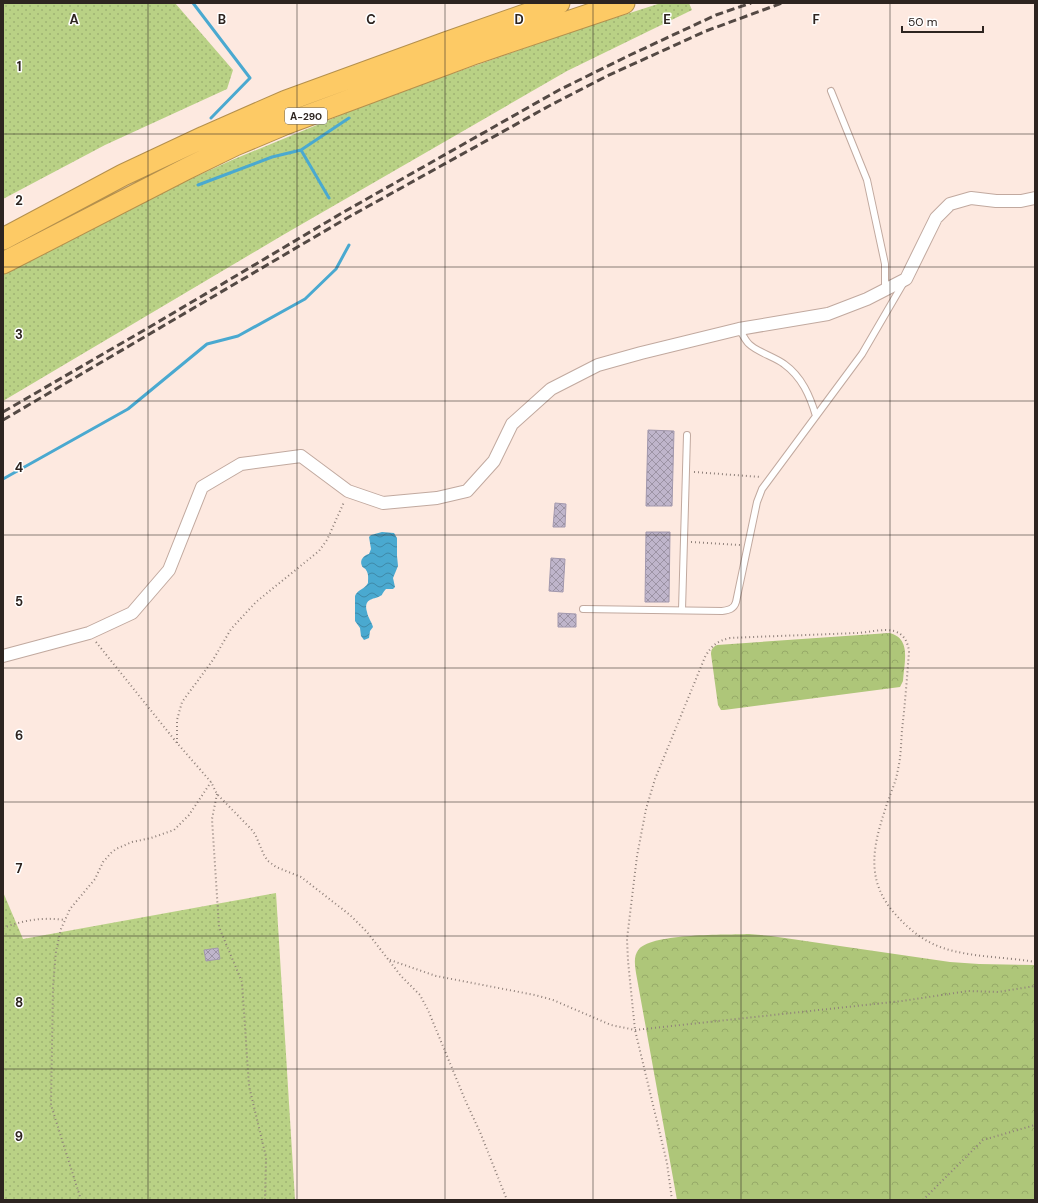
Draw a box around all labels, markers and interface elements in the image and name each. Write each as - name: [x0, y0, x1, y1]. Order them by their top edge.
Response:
- scale bar: [902, 8, 983, 34]
- text: A: [69, 11, 79, 28]
- text: B: [218, 11, 226, 28]
- text: C: [366, 11, 376, 28]
- text: D: [514, 11, 524, 28]
- text: E: [663, 11, 671, 28]
- text: F: [812, 11, 820, 28]
- text: 50 m: [908, 14, 937, 30]
- text: 1: [17, 58, 21, 75]
- road number: А-290: [285, 108, 327, 124]
- text: 2: [15, 192, 23, 209]
- text: 3: [15, 326, 23, 343]
- text: 4: [15, 459, 23, 476]
- text: 5: [15, 593, 23, 610]
- text: 6: [15, 727, 23, 744]
- text: 7: [16, 860, 23, 877]
- text: 8: [15, 994, 23, 1011]
- text: 9: [15, 1128, 23, 1145]

